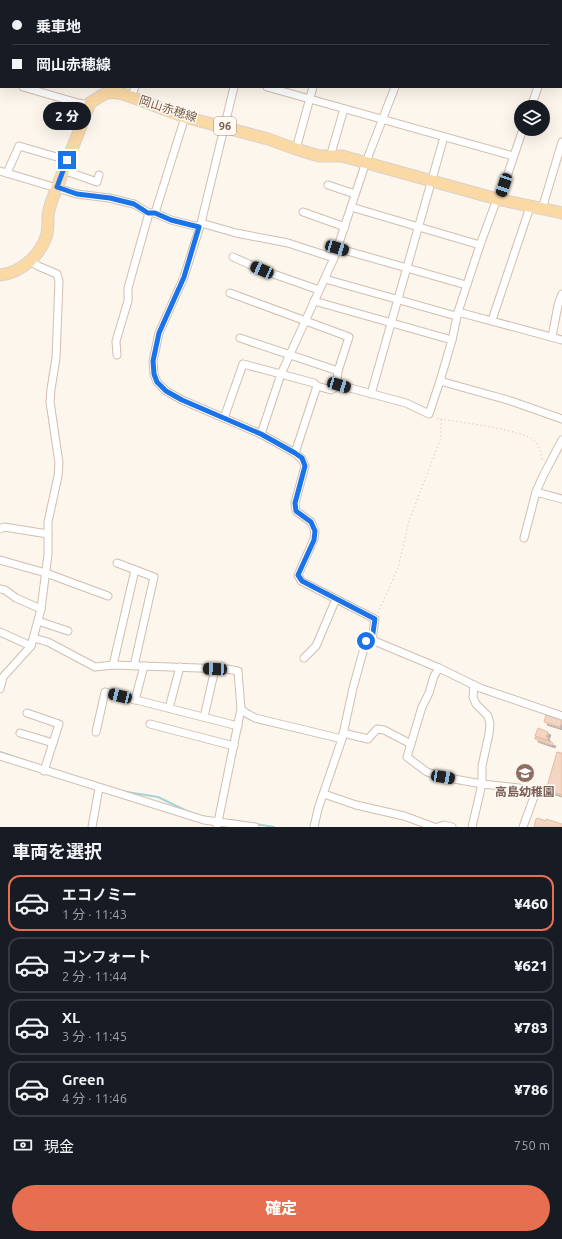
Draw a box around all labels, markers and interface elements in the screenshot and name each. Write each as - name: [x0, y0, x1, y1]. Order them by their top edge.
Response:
- text: 乗車地: [36, 18, 81, 35]
- text: 岡山赤穂線: [36, 56, 111, 73]
- street label: 岡山赤穂線: [138, 93, 199, 124]
- map controls: [514, 100, 550, 136]
- button: layers: [514, 100, 550, 136]
- callout: 2 分: [43, 102, 91, 130]
- text: 2 分: [55, 109, 79, 123]
- road number: 96: [214, 117, 236, 135]
- route end: [58, 151, 76, 169]
- car: [495, 172, 513, 198]
- car: [324, 239, 350, 257]
- car: [249, 260, 275, 280]
- car: [326, 376, 352, 394]
- route start: [357, 632, 375, 650]
- car: [203, 663, 227, 675]
- car: [107, 687, 133, 705]
- school or university icon: 高島幼稚園: [514, 762, 536, 784]
- car: [430, 769, 456, 785]
- place label: 高島幼稚園: [495, 785, 555, 798]
- text: 車両を選択: [12, 841, 102, 861]
- icon: car: [14, 885, 50, 921]
- text: エコノミー: [62, 886, 137, 903]
- text: ¥460: [514, 895, 548, 912]
- text: 1 分 · 11:43: [62, 907, 127, 921]
- icon: car: [14, 947, 50, 983]
- text: コンフォート: [62, 948, 152, 965]
- text: ¥621: [514, 957, 548, 974]
- text: 2 分 · 11:44: [62, 969, 127, 983]
- icon: car: [14, 1009, 50, 1045]
- text: XL: [62, 1009, 80, 1026]
- text: ¥783: [514, 1019, 548, 1036]
- text: 3 分 · 11:45: [62, 1029, 127, 1043]
- icon: car: [14, 1071, 50, 1107]
- text: Green: [62, 1071, 104, 1088]
- text: ¥786: [514, 1081, 548, 1098]
- text: 4 分 · 11:46: [62, 1091, 127, 1105]
- icon: cash: [12, 1134, 34, 1156]
- text: 現金: [44, 1138, 74, 1155]
- text: 750 m: [514, 1138, 550, 1152]
- button: 確定: [12, 1185, 550, 1231]

